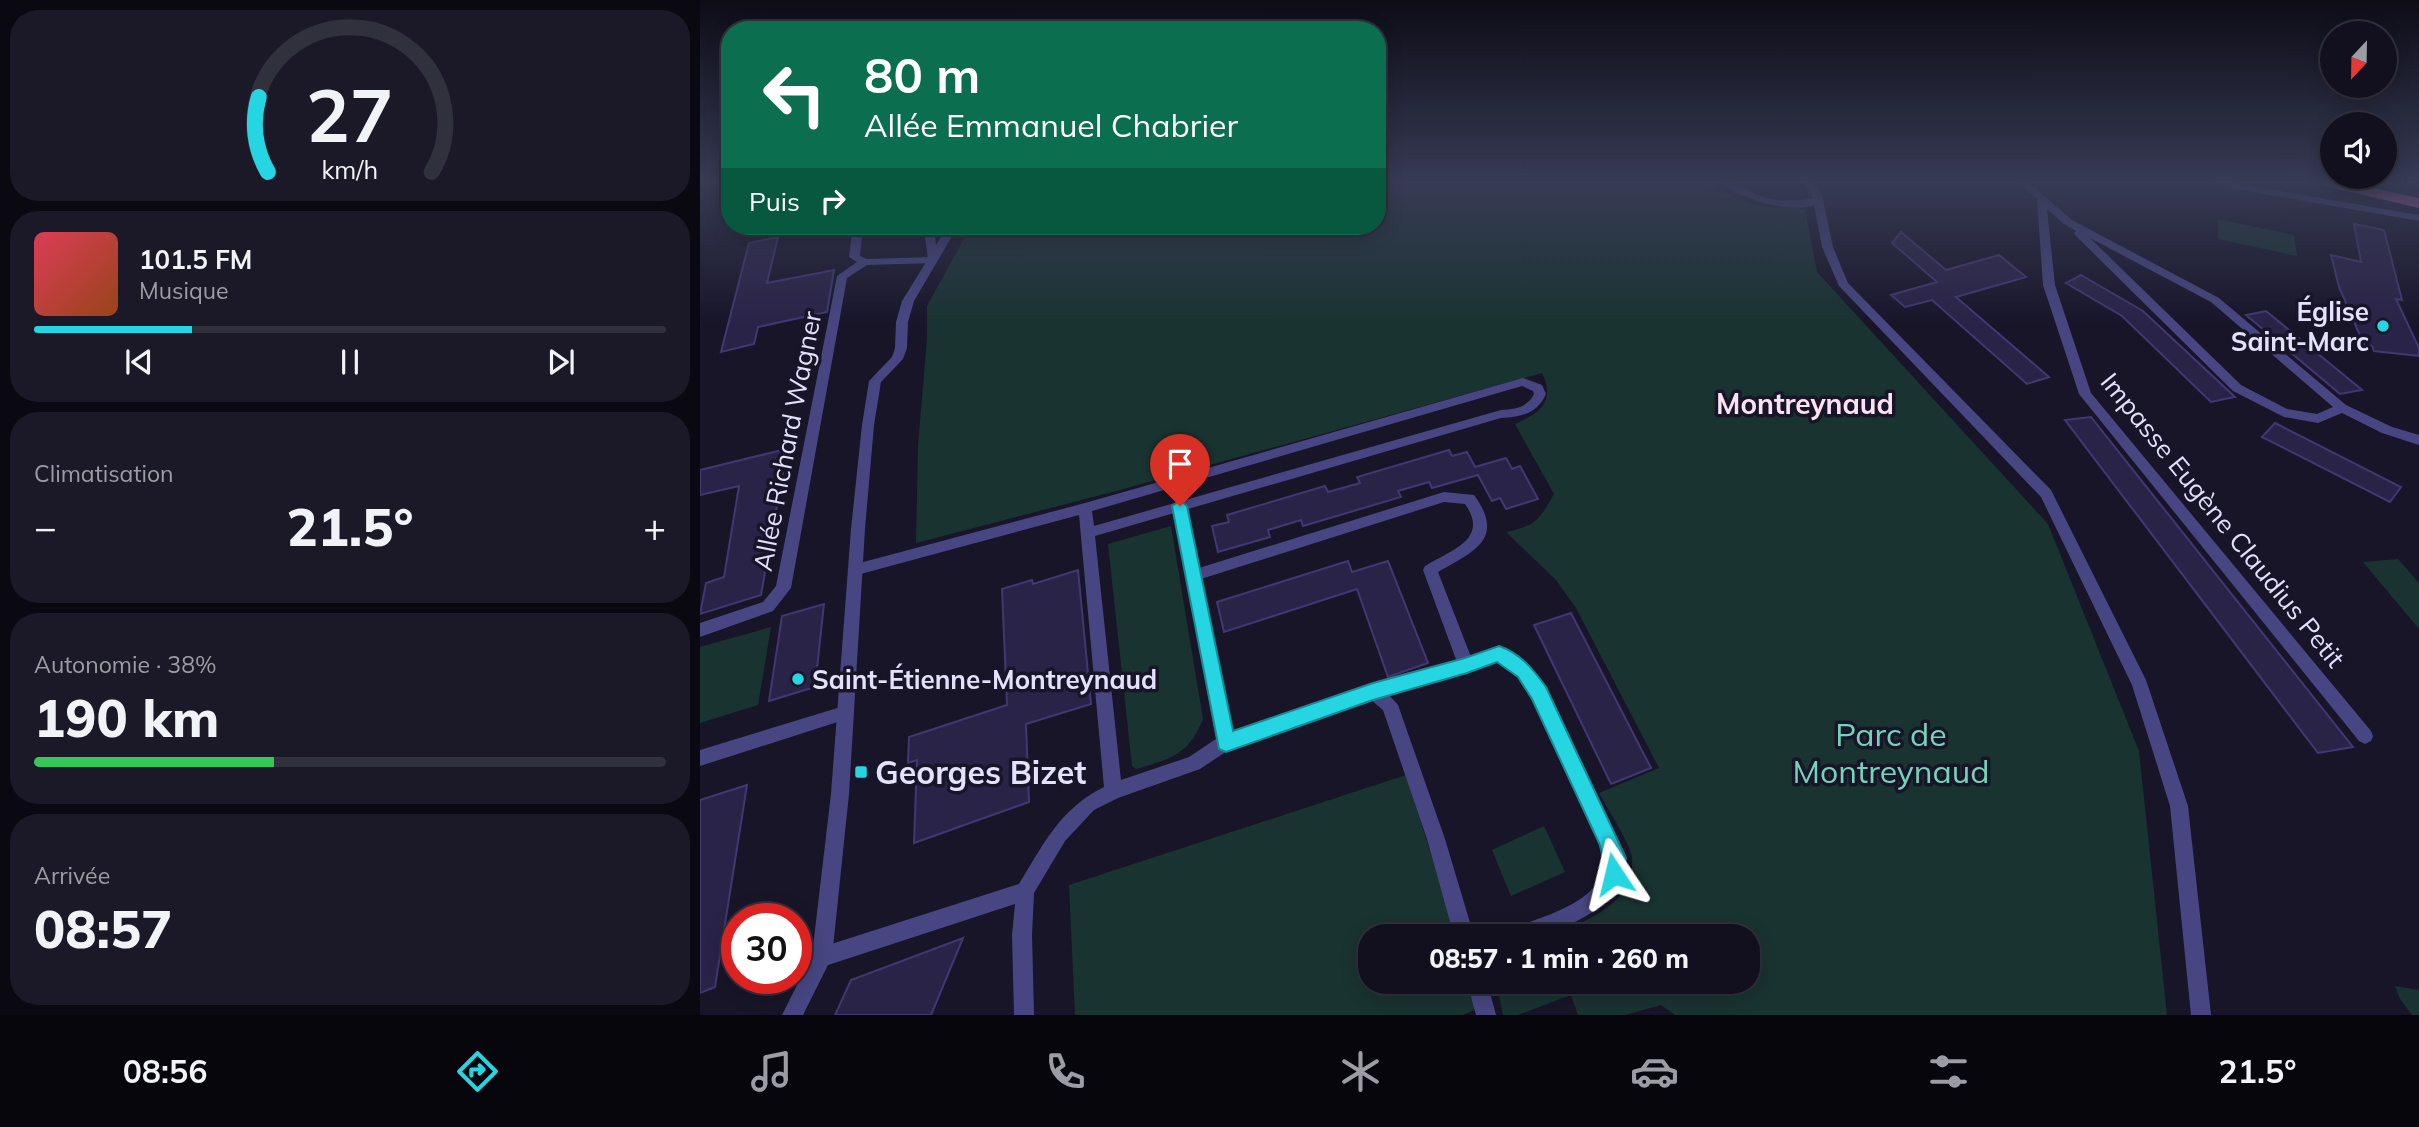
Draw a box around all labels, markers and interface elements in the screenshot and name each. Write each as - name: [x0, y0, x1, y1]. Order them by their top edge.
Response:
- north arrow: [2320, 21, 2398, 98]
- map controls: [2320, 21, 2397, 189]
- text: 80 m: [864, 44, 980, 105]
- icon: left: [749, 49, 840, 140]
- text: 27: [306, 69, 394, 160]
- text: Allée Emmanuel Chabrier: [864, 105, 1238, 145]
- button: sound: [2320, 112, 2397, 189]
- text: km/h: [322, 153, 378, 184]
- icon: right: [814, 182, 852, 220]
- text: Puis: [749, 185, 800, 218]
- text: 101.5 FM: [139, 243, 252, 276]
- text: Musique: [139, 276, 228, 305]
- place label: Église Saint-Marc: [2231, 295, 2369, 358]
- street label: Allée Richard Wagner: [746, 308, 828, 574]
- marker: Église Saint-Marc: [2375, 318, 2391, 334]
- icon: previous: [120, 343, 158, 381]
- icon: pause: [331, 343, 369, 381]
- icon: next: [542, 343, 580, 381]
- street label: Impasse Eugène Claudius Petit: [2094, 366, 2352, 674]
- district label: Montreynaud: [1716, 386, 1894, 421]
- pin: [1150, 434, 1210, 506]
- icon: arrive: [1161, 445, 1199, 483]
- text: Climatisation: [34, 459, 174, 488]
- text: 21.5°: [286, 494, 414, 559]
- text: −: [34, 503, 57, 551]
- text: +: [643, 503, 666, 551]
- text: Autonomie · 38%: [34, 650, 217, 679]
- place label: Saint-Étienne-Montreynaud: [812, 663, 1157, 696]
- marker: Saint-Étienne-Montreynaud: [790, 671, 806, 687]
- text: 190 km: [34, 685, 219, 750]
- park label: Parc de Montreynaud: [1793, 714, 1989, 791]
- place label: Georges Bizet: [875, 752, 1086, 792]
- marker: Georges Bizet: [853, 764, 869, 780]
- position arrow: [1577, 837, 1651, 911]
- text: Arrivée: [34, 861, 110, 890]
- text: 08:57: [34, 896, 172, 961]
- speed limit sign: 30: [721, 903, 812, 994]
- text: 08:57 · 1 min · 260 m: [1429, 942, 1689, 975]
- icon: directions: [453, 1047, 502, 1096]
- icon: music: [747, 1047, 796, 1096]
- icon: phone: [1041, 1047, 1090, 1096]
- icon: climate: [1336, 1047, 1385, 1096]
- icon: car: [1630, 1047, 1679, 1096]
- icon: filters: [1924, 1047, 1973, 1096]
- text: 08:56: [123, 1051, 207, 1091]
- text: 21.5°: [2219, 1051, 2296, 1091]

